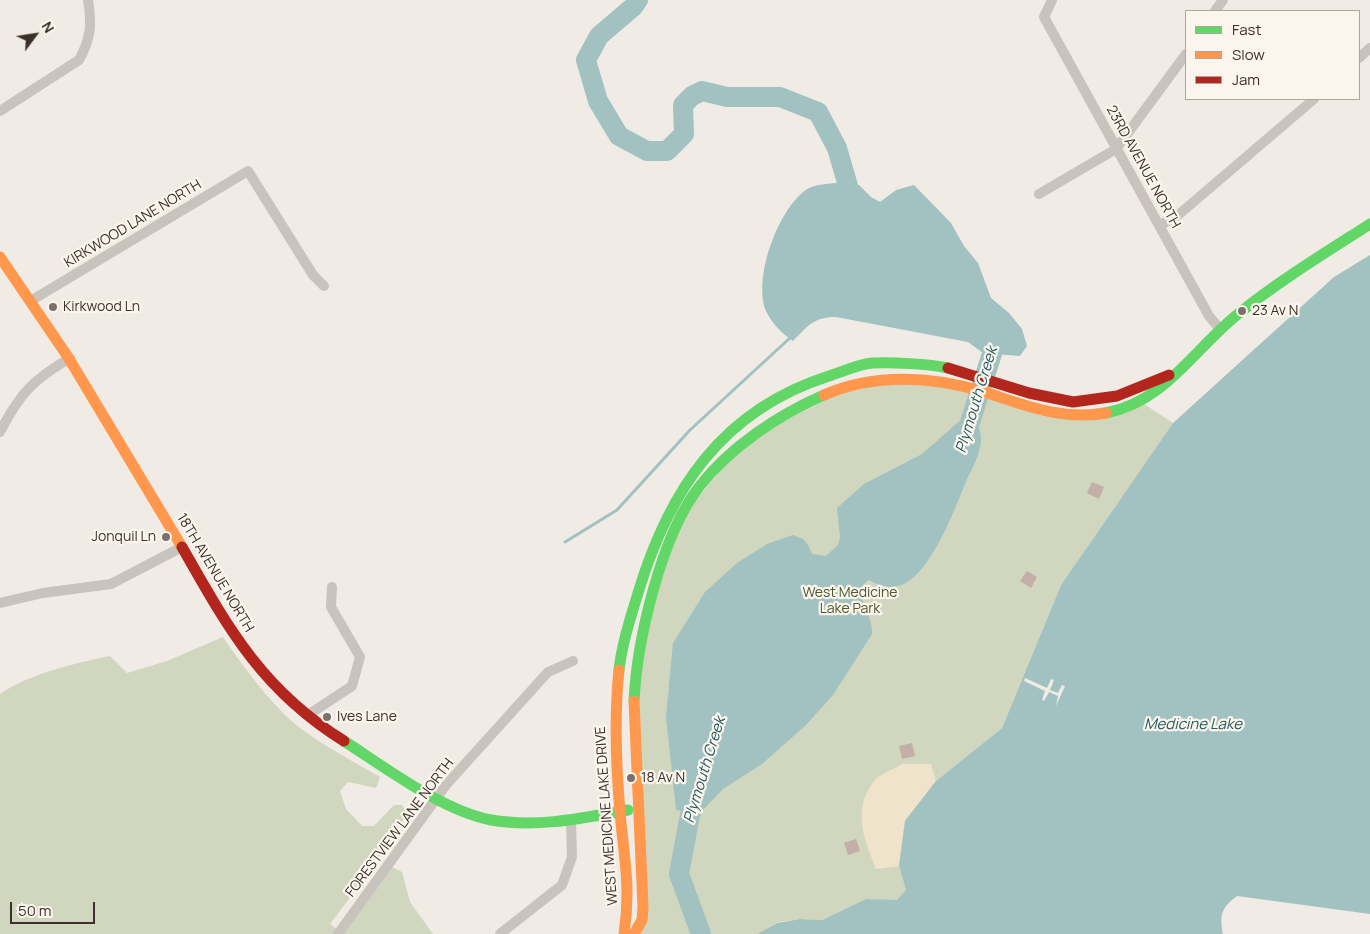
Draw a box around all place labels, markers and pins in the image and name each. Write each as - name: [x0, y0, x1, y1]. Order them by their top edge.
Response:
- place label: Kirkwood Ln: [63, 299, 140, 315]
- marker: Kirkwood Ln: [47, 301, 59, 313]
- place label: 23 Av N: [1252, 303, 1298, 319]
- marker: 23 Av N: [1236, 305, 1248, 317]
- place label: Jonquil Ln: [92, 529, 156, 545]
- marker: Jonquil Ln: [160, 531, 172, 543]
- place label: Ives Lane: [337, 709, 397, 725]
- marker: Ives Lane: [321, 711, 333, 723]
- place label: 18 Av N: [641, 770, 685, 786]
- marker: 18 Av N: [625, 772, 637, 784]

